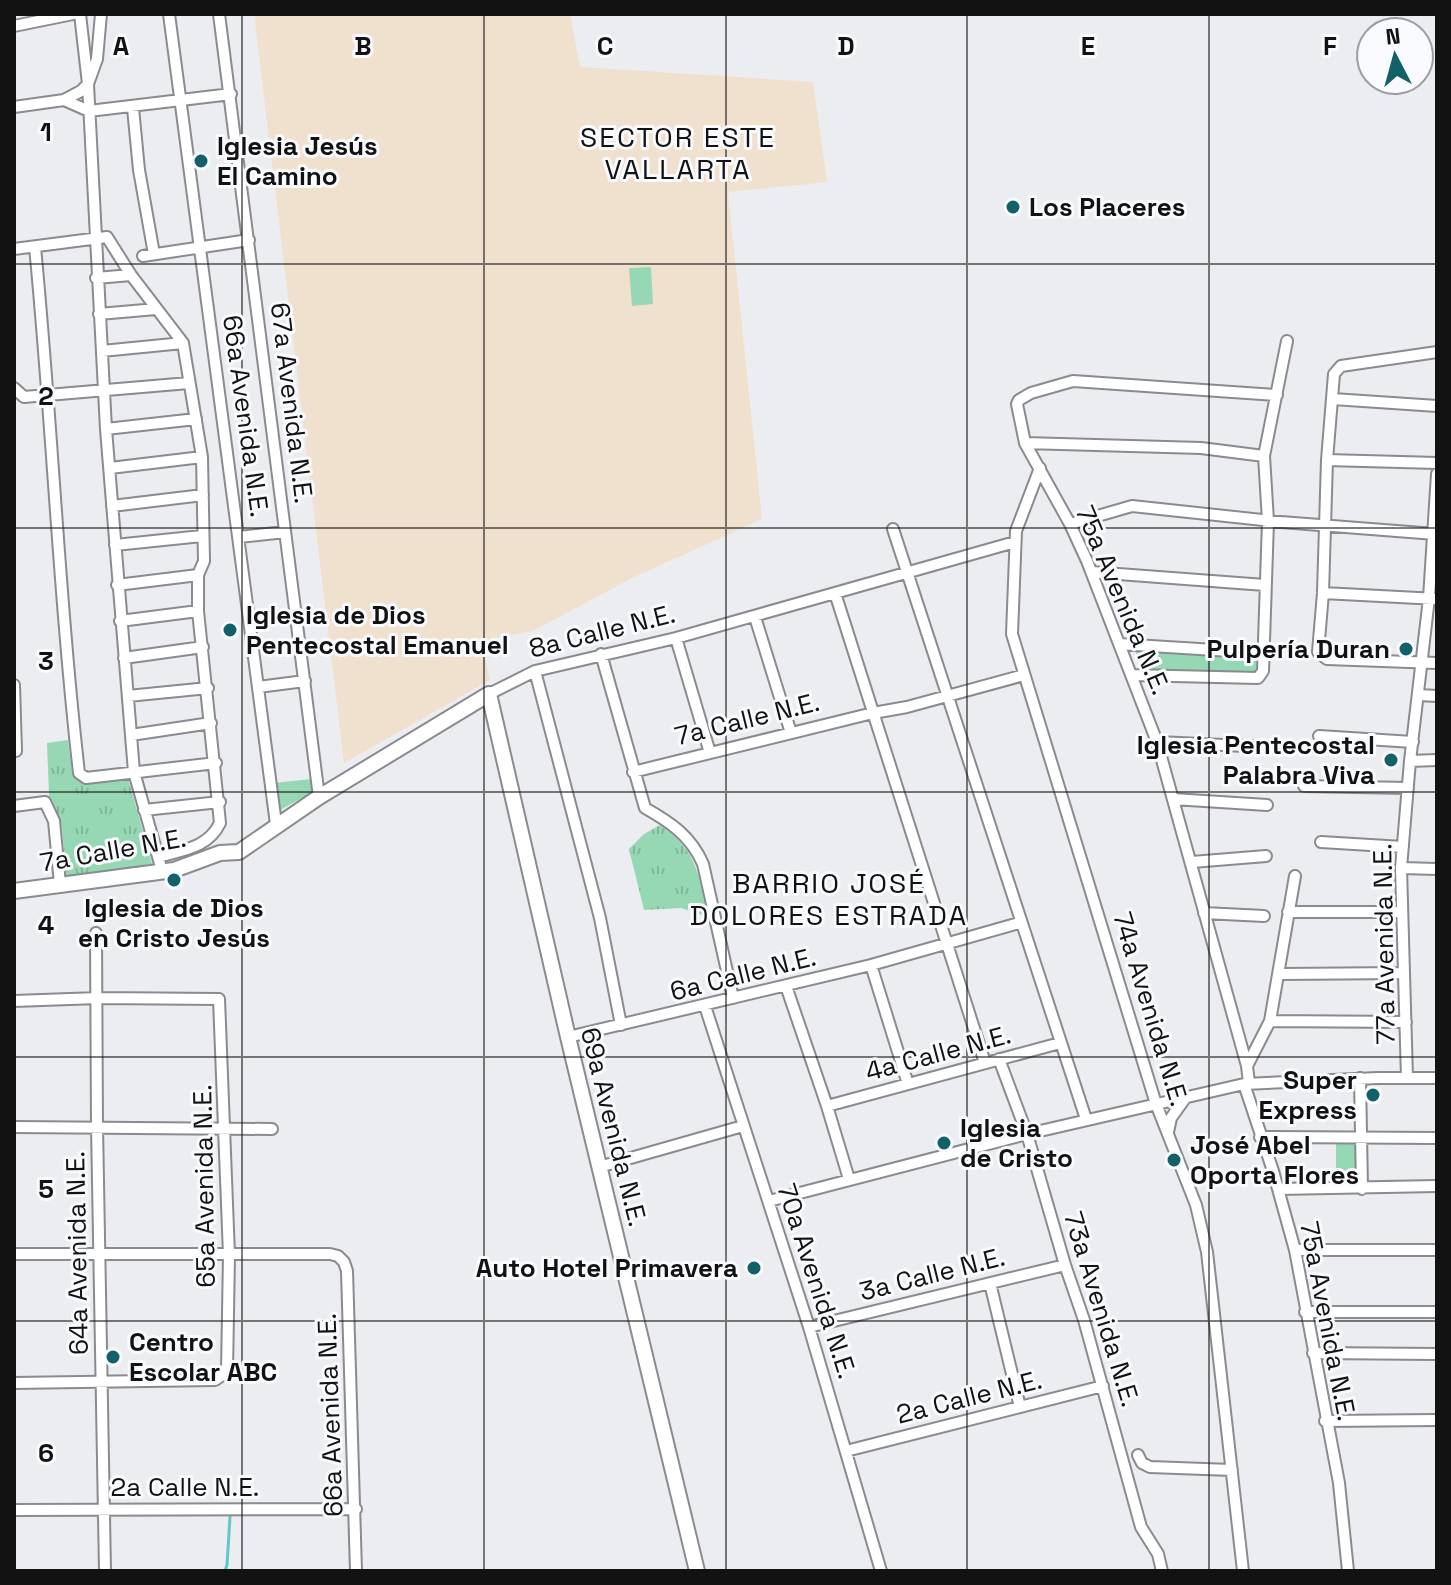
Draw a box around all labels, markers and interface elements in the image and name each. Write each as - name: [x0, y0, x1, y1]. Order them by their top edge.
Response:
- north arrow: [1355, 16, 1435, 96]
- text: N: [1384, 21, 1402, 51]
- text: A: [113, 29, 130, 63]
- text: B: [354, 29, 372, 63]
- text: C: [597, 29, 613, 63]
- text: D: [837, 29, 855, 63]
- text: E: [1081, 29, 1095, 63]
- text: F: [1323, 29, 1337, 63]
- text: 1: [40, 115, 52, 149]
- district label: SECTOR ESTE VALLARTA: [580, 119, 776, 187]
- place label: Iglesia Jesús El Camino: [217, 129, 378, 193]
- marker: Iglesia Jesús El Camino: [192, 152, 210, 170]
- place label: Los Placeres: [1029, 190, 1185, 224]
- marker: Los Placeres: [1004, 198, 1022, 216]
- street label: 67a Avenida N.E.: [263, 301, 321, 505]
- street label: 66a Avenida N.E.: [215, 313, 277, 519]
- text: 2: [38, 379, 54, 413]
- street label: 75a Avenida N.E.: [1068, 500, 1178, 700]
- street label: 8a Calle N.E.: [525, 596, 679, 666]
- place label: Iglesia de Dios Pentecostal Emanuel: [246, 598, 509, 662]
- marker: Iglesia de Dios Pentecostal Emanuel: [221, 621, 239, 639]
- place label: Pulpería Duran: [1207, 632, 1390, 666]
- marker: Pulpería Duran: [1397, 640, 1415, 658]
- text: 3: [38, 644, 54, 678]
- street label: 7a Calle N.E.: [671, 685, 823, 753]
- place label: Iglesia Pentecostal Palabra Viva: [1137, 728, 1375, 792]
- marker: Iglesia Pentecostal Palabra Viva: [1382, 751, 1400, 769]
- street label: 7a Calle N.E.: [37, 820, 189, 880]
- street label: 77a Avenida N.E.: [1365, 843, 1403, 1045]
- district label: BARRIO JOSÉ DOLORES ESTRADA: [690, 865, 968, 933]
- marker: Iglesia de Dios en Cristo Jesús: [165, 871, 183, 889]
- place label: Iglesia de Dios en Cristo Jesús: [78, 891, 270, 955]
- text: 4: [38, 908, 54, 942]
- street label: 74a Avenida N.E.: [1105, 908, 1197, 1110]
- street label: 6a Calle N.E.: [667, 939, 819, 1009]
- street label: 4a Calle N.E.: [861, 1017, 1015, 1089]
- street label: 69a Avenida N.E.: [573, 1024, 655, 1230]
- place label: Super Express: [1259, 1063, 1357, 1127]
- street label: 65a Avenida N.E.: [185, 1084, 223, 1288]
- marker: Super Express: [1364, 1086, 1382, 1104]
- place label: Iglesia de Cristo: [960, 1111, 1073, 1175]
- place label: José Abel Oporta Flores: [1190, 1128, 1359, 1192]
- marker: Iglesia de Cristo: [935, 1134, 953, 1152]
- street label: 64a Avenida N.E.: [58, 1151, 96, 1355]
- marker: José Abel Oporta Flores: [1165, 1151, 1183, 1169]
- text: 5: [38, 1172, 54, 1206]
- street label: 70a Avenida N.E.: [769, 1179, 865, 1383]
- street label: 73a Avenida N.E.: [1056, 1207, 1148, 1411]
- street label: 75a Avenida N.E.: [1292, 1219, 1364, 1423]
- street label: 3a Calle N.E.: [856, 1239, 1008, 1309]
- place label: Auto Hotel Primavera: [476, 1251, 738, 1285]
- marker: Auto Hotel Primavera: [745, 1259, 763, 1277]
- street label: 66a Avenida N.E.: [309, 1313, 351, 1517]
- place label: Centro Escolar ABC: [129, 1325, 277, 1389]
- marker: Centro Escolar ABC: [104, 1348, 122, 1366]
- street label: 2a Calle N.E.: [893, 1363, 1045, 1431]
- text: 6: [38, 1436, 54, 1470]
- street label: 2a Calle N.E.: [111, 1470, 259, 1504]

